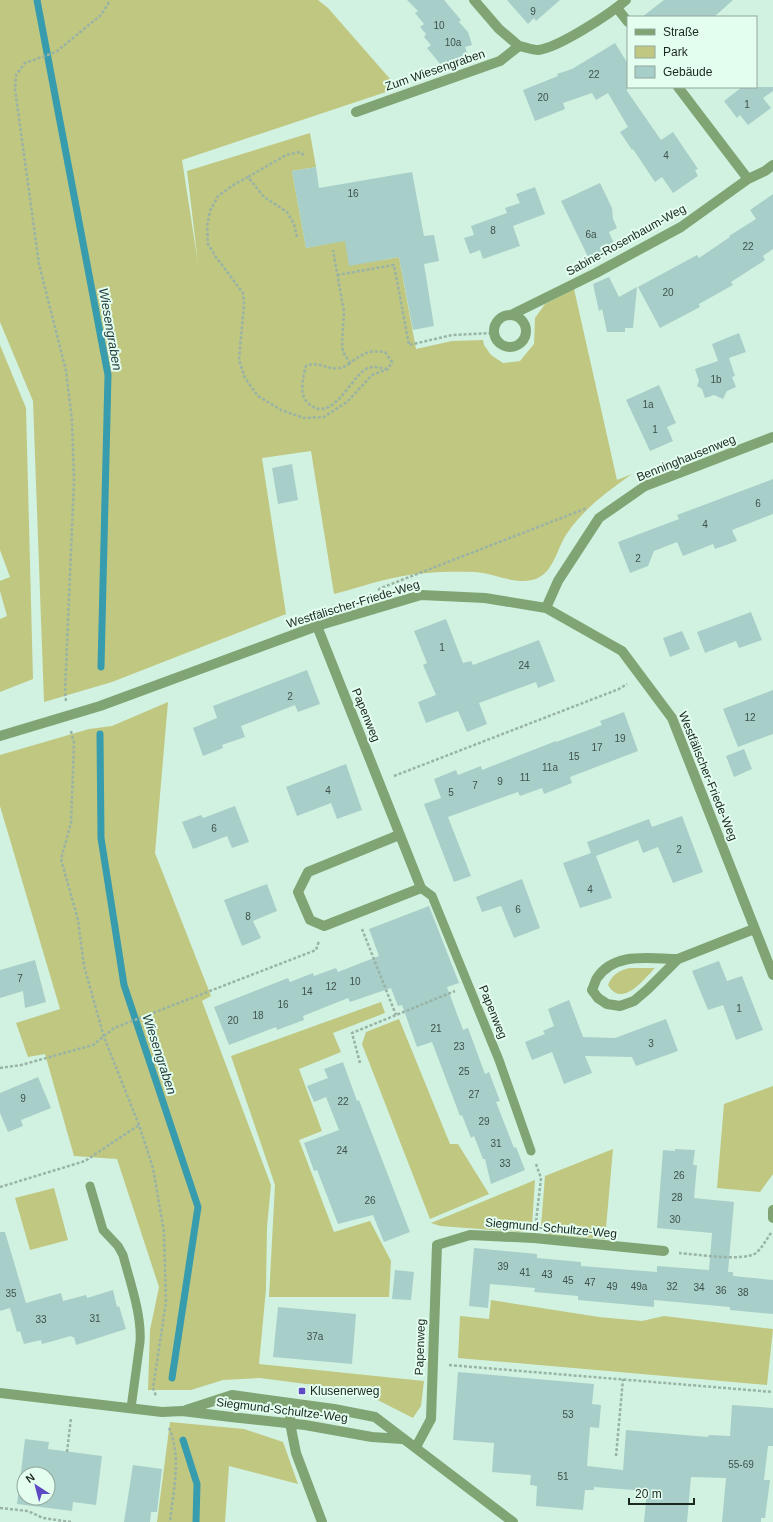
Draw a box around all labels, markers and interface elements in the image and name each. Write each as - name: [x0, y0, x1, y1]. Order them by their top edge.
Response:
- house number: 9: [530, 6, 536, 17]
- legend: [627, 16, 757, 88]
- house number: 10: [433, 20, 445, 31]
- text: Straße: [663, 25, 699, 39]
- house number: 10a: [445, 37, 462, 48]
- text: Park: [663, 45, 689, 59]
- street label: Zum Wiesengraben: [383, 46, 487, 94]
- text: Gebäude: [663, 65, 713, 79]
- house number: 22: [588, 69, 600, 80]
- house number: 20: [537, 92, 549, 103]
- house number: 1: [744, 99, 750, 110]
- house number: 4: [663, 150, 669, 161]
- house number: 16: [347, 188, 359, 199]
- street label: Sabine-Rosenbaum-Weg: [564, 201, 688, 279]
- house number: 8: [490, 225, 496, 236]
- house number: 6a: [585, 229, 597, 240]
- house number: 22: [742, 241, 754, 252]
- water label: Wiesengraben: [96, 287, 125, 372]
- house number: 20: [662, 287, 674, 298]
- house number: 1b: [710, 374, 722, 385]
- house number: 1a: [642, 399, 654, 410]
- house number: 1: [652, 424, 658, 435]
- street label: Benninghausenweg: [635, 432, 737, 484]
- house number: 6: [755, 498, 761, 509]
- house number: 4: [702, 519, 708, 530]
- house number: 2: [635, 553, 641, 564]
- street label: Westfälischer-Friede-Weg: [285, 577, 421, 631]
- house number: 1: [439, 642, 445, 653]
- house number: 24: [518, 660, 530, 671]
- street label: Papenweg: [349, 686, 383, 744]
- house number: 2: [287, 691, 293, 702]
- street label: Westfälischer-Friede-Weg: [676, 709, 740, 843]
- house number: 12: [744, 712, 756, 723]
- house number: 19: [614, 733, 626, 744]
- house number: 17: [591, 742, 603, 753]
- house number: 15: [568, 751, 580, 762]
- house number: 11a: [542, 762, 558, 773]
- house number: 11: [520, 772, 531, 783]
- house number: 9: [497, 776, 503, 787]
- house number: 7: [472, 780, 478, 791]
- house number: 4: [325, 785, 331, 796]
- house number: 5: [448, 787, 454, 798]
- house number: 6: [211, 823, 217, 834]
- house number: 2: [676, 844, 682, 855]
- house number: 4: [587, 884, 593, 895]
- house number: 6: [515, 904, 521, 915]
- house number: 8: [245, 911, 251, 922]
- house number: 7: [17, 973, 23, 984]
- house number: 10: [349, 976, 361, 987]
- house number: 12: [325, 981, 337, 992]
- street label: Papenweg: [476, 983, 510, 1041]
- house number: 14: [301, 986, 313, 997]
- house number: 16: [277, 999, 289, 1010]
- house number: 1: [736, 1003, 742, 1014]
- house number: 18: [252, 1010, 264, 1021]
- water label: Wiesengraben: [139, 1012, 180, 1096]
- house number: 20: [227, 1015, 239, 1026]
- house number: 21: [430, 1023, 442, 1034]
- house number: 3: [648, 1038, 654, 1049]
- house number: 23: [453, 1041, 465, 1052]
- house number: 25: [458, 1066, 470, 1077]
- house number: 27: [468, 1089, 480, 1100]
- house number: 9: [20, 1093, 26, 1104]
- house number: 22: [337, 1096, 349, 1107]
- house number: 29: [478, 1116, 490, 1127]
- house number: 31: [490, 1138, 502, 1149]
- house number: 24: [336, 1145, 348, 1156]
- house number: 33: [499, 1158, 511, 1169]
- house number: 26: [673, 1170, 685, 1181]
- house number: 28: [671, 1192, 683, 1203]
- house number: 26: [364, 1195, 376, 1206]
- house number: 30: [669, 1214, 681, 1225]
- street label: Siegmund-Schultze-Weg: [484, 1215, 618, 1241]
- house number: 39: [497, 1261, 509, 1272]
- house number: 41: [519, 1267, 531, 1278]
- house number: 43: [541, 1269, 553, 1280]
- house number: 45: [562, 1275, 574, 1286]
- house number: 47: [584, 1277, 596, 1288]
- house number: 49: [606, 1281, 618, 1292]
- house number: 49a: [631, 1281, 648, 1292]
- house number: 32: [666, 1281, 678, 1292]
- house number: 34: [693, 1282, 705, 1293]
- house number: 36: [715, 1285, 727, 1296]
- house number: 38: [737, 1287, 749, 1298]
- house number: 35: [5, 1288, 17, 1299]
- house number: 31: [89, 1313, 101, 1324]
- house number: 33: [35, 1314, 47, 1325]
- street label: Papenweg: [412, 1318, 428, 1376]
- house number: 37a: [307, 1331, 324, 1342]
- place label: Klusenerweg: [310, 1384, 379, 1398]
- marker: Klusenerweg: [297, 1386, 307, 1396]
- street label: Siegmund-Schultze-Weg: [215, 1395, 349, 1425]
- house number: 53: [562, 1409, 574, 1420]
- house number: 55-69: [728, 1459, 754, 1470]
- north arrow: [16, 1466, 56, 1506]
- text: N: [23, 1471, 37, 1485]
- house number: 51: [557, 1471, 569, 1482]
- scale bar: [629, 1480, 694, 1506]
- text: 20 m: [635, 1487, 662, 1501]

